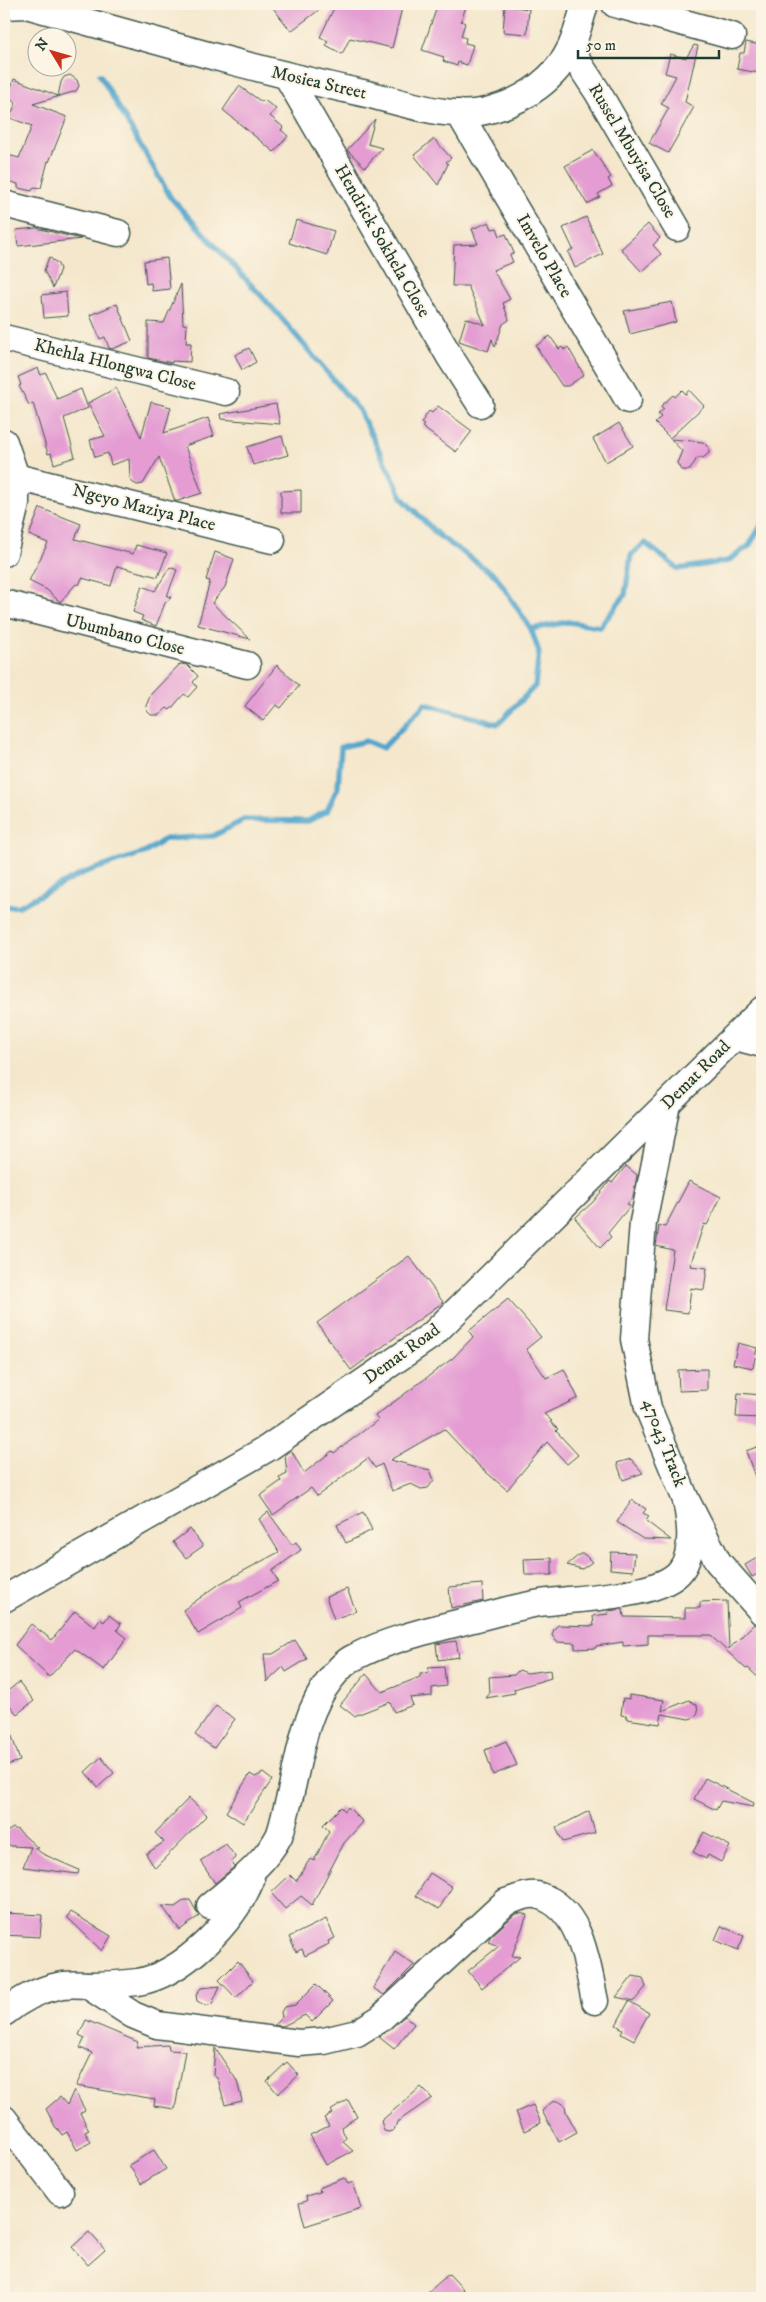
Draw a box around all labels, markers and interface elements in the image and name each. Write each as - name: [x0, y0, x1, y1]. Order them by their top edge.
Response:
- north arrow: [28, 28, 78, 78]
- scale bar: [578, 28, 720, 60]
- text: N: [32, 34, 53, 55]
- text: 50 m: [586, 36, 616, 55]
- street label: Mosiea Street: [269, 61, 369, 105]
- street label: Russel Mbuyisa Close: [583, 80, 681, 222]
- street label: Hendrick Sokhela Close: [329, 161, 435, 321]
- street label: Imvelo Place: [511, 210, 577, 302]
- street label: Khehla Hlongwa Close: [32, 334, 198, 396]
- street label: Ngeyo Maziya Place: [70, 480, 218, 536]
- street label: Ubumbano Close: [63, 610, 187, 660]
- street label: Demat Road: [657, 1036, 735, 1114]
- street label: Demat Road: [360, 1319, 444, 1389]
- street label: 47043 Track: [637, 1396, 691, 1490]

